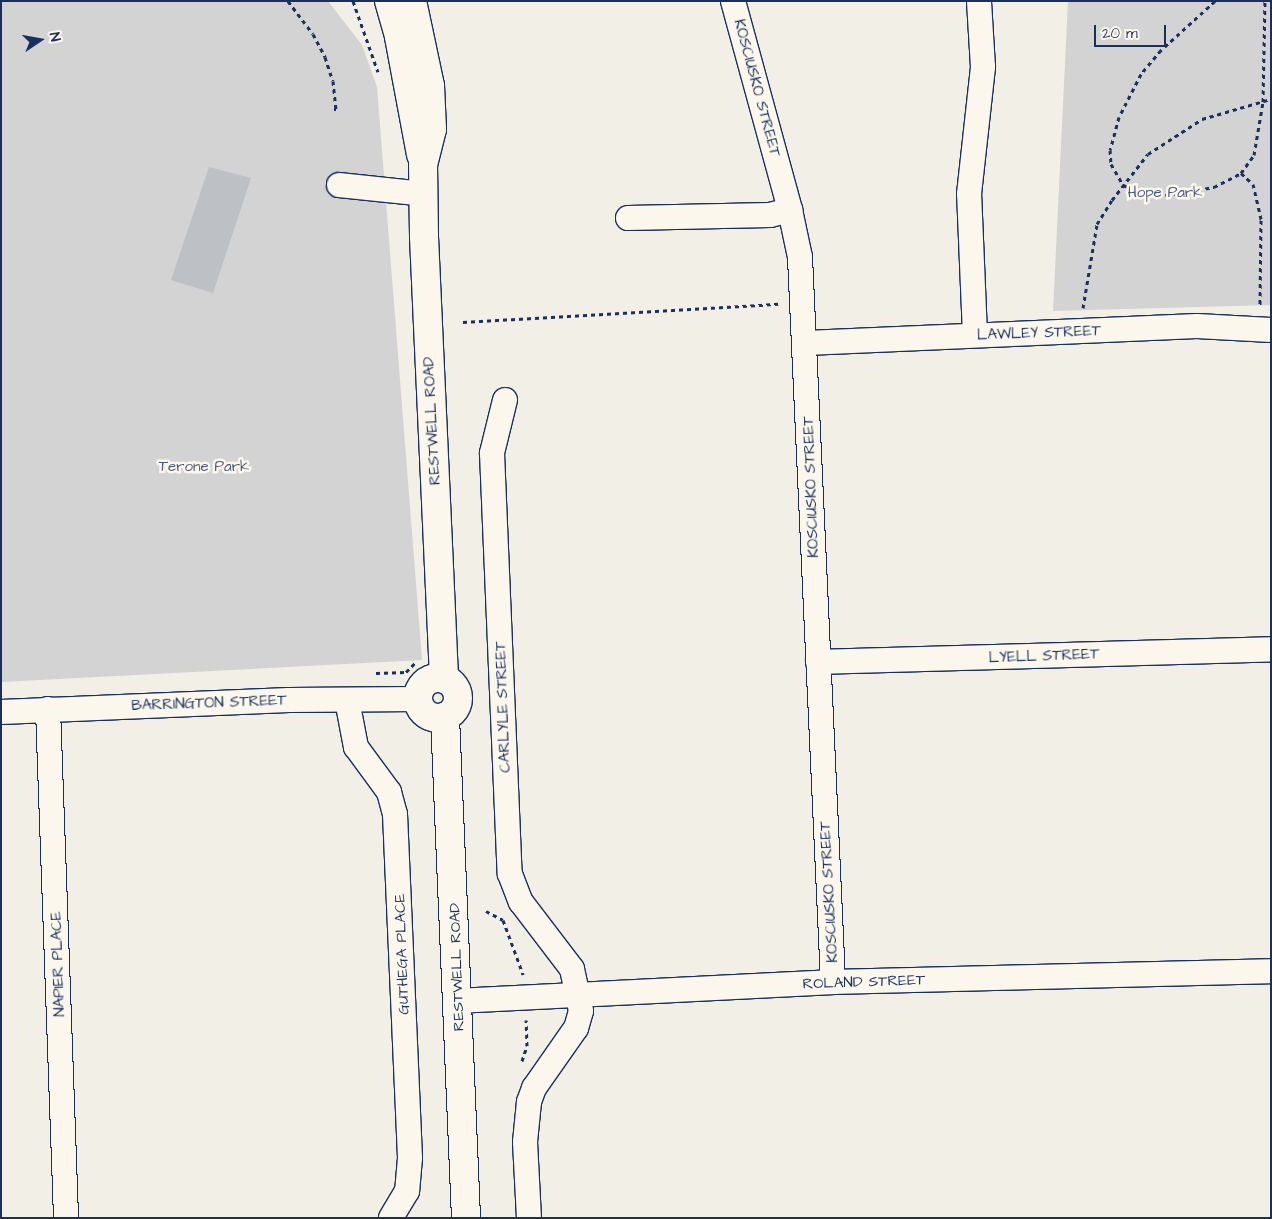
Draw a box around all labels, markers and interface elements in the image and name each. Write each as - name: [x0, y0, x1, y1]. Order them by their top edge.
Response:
- north arrow: [15, 15, 65, 65]
- scale bar: [1097, 15, 1170, 47]
- street label: KOSCIUSKO STREET: [730, 17, 784, 159]
- text: 20 m: [1102, 23, 1138, 44]
- text: N: [44, 31, 65, 43]
- park label: Hope Park: [1128, 184, 1202, 202]
- street label: LAWLEY STREET: [977, 322, 1101, 344]
- street label: RESTWELL ROAD: [420, 356, 444, 486]
- street label: KOSCIUSKO STREET: [800, 416, 822, 558]
- park label: Terone Park: [159, 458, 249, 476]
- street label: CARLYLE STREET: [492, 641, 514, 773]
- street label: LYELL STREET: [988, 645, 1100, 667]
- street label: BARRINGTON STREET: [131, 691, 287, 715]
- street label: KOSCIUSKO STREET: [816, 821, 842, 963]
- street label: GUTHEGA PLACE: [391, 893, 413, 1015]
- street label: RESTWELL ROAD: [446, 903, 468, 1031]
- street label: NAPIER PLACE: [47, 911, 69, 1017]
- street label: ROLAND STREET: [802, 971, 926, 993]

